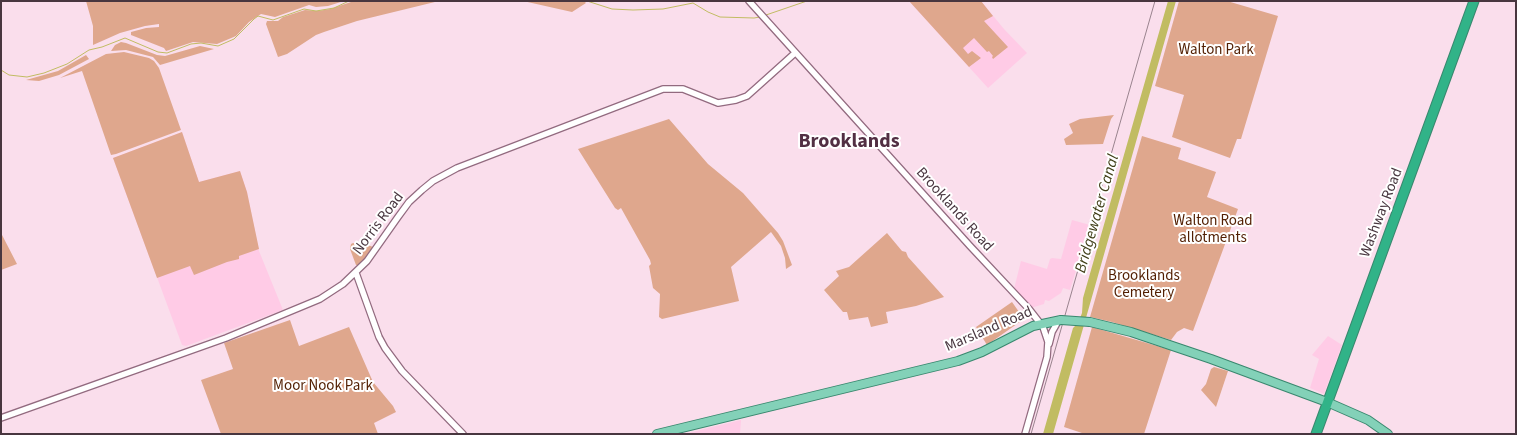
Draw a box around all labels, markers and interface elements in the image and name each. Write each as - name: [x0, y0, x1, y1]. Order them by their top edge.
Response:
- park label: Walton Park: [1178, 42, 1254, 60]
- district label: Brooklands: [798, 131, 900, 155]
- water label: Bridgewater Canal: [1072, 153, 1124, 275]
- street label: Brooklands Road: [912, 164, 996, 256]
- street label: Washway Road: [1357, 166, 1407, 260]
- street label: Norris Road: [350, 189, 408, 259]
- park label: Walton Road allotments: [1173, 213, 1253, 248]
- park label: Brooklands Cemetery: [1108, 268, 1180, 303]
- street label: Marsland Road: [943, 304, 1035, 356]
- park label: Moor Nook Park: [273, 378, 373, 396]

